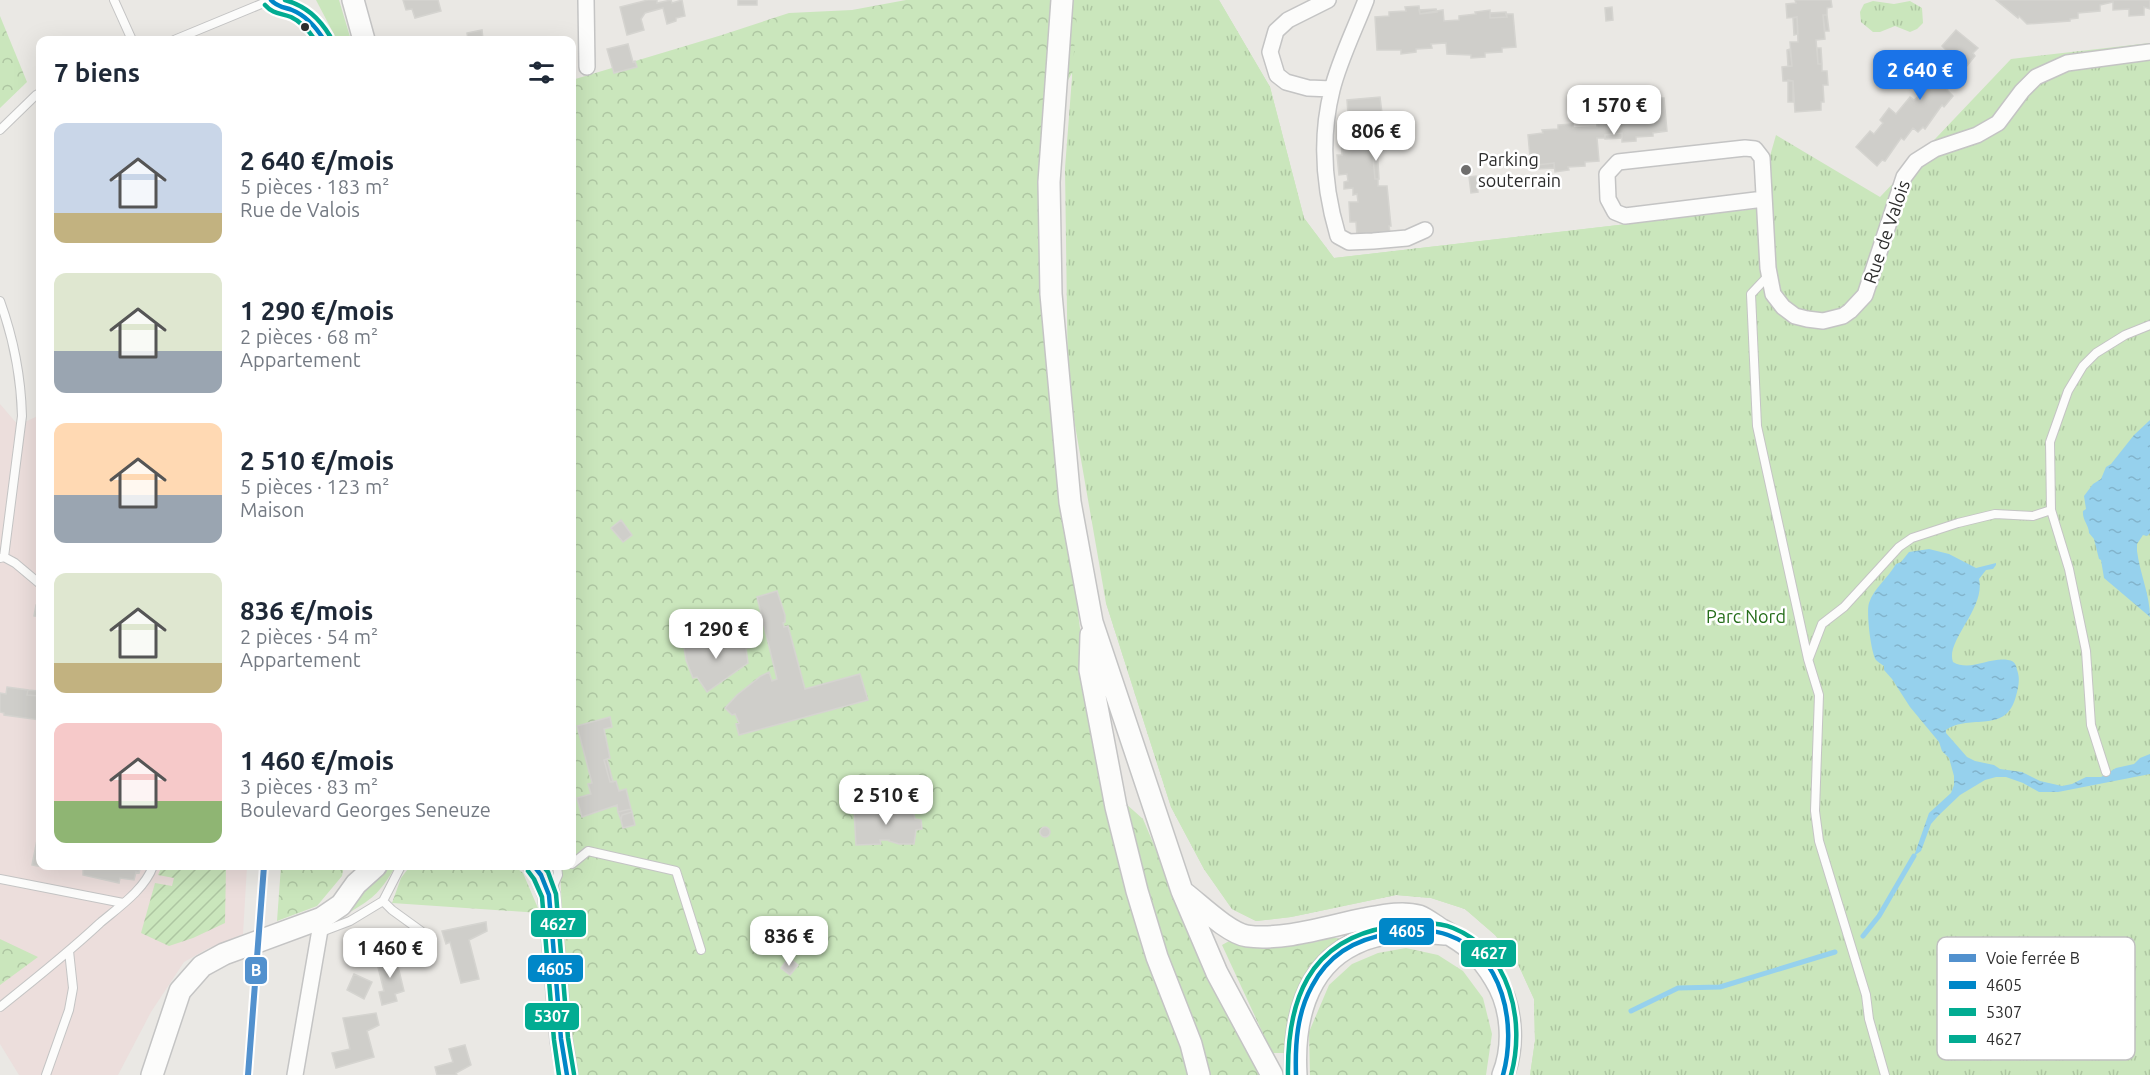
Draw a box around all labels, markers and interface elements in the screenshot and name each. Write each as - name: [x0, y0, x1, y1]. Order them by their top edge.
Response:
- unlabelled marker: [299, 21, 311, 33]
- pin: 2 640 €: [1865, 50, 1975, 101]
- icon: filters: [525, 56, 558, 89]
- text: 7 biens: [54, 58, 140, 87]
- text: 2 640 €: [1887, 58, 1953, 81]
- pin: 1 570 €: [1559, 85, 1669, 136]
- text: 1 570 €: [1581, 93, 1647, 116]
- pin: 806 €: [1334, 111, 1418, 162]
- text: 806 €: [1351, 119, 1401, 142]
- text: 2 640 €/mois: [240, 146, 394, 175]
- icon: home: [102, 147, 174, 219]
- place label: Parking souterrain: [1478, 149, 1561, 190]
- marker: Parking souterrain: [1459, 163, 1473, 177]
- text: 5 pièces · 183 m²: [240, 175, 389, 198]
- street label: Rue de Valois: [1859, 177, 1913, 286]
- text: Rue de Valois: [240, 198, 360, 221]
- text: 1 290 €/mois: [240, 296, 394, 325]
- icon: home: [102, 297, 174, 369]
- text: 2 pièces · 68 m²: [240, 325, 378, 348]
- text: Appartement: [240, 348, 361, 371]
- text: 2 510 €/mois: [240, 446, 394, 475]
- icon: home: [102, 447, 174, 519]
- text: 5 pièces · 123 m²: [240, 475, 389, 498]
- text: Maison: [240, 498, 304, 521]
- text: 836 €/mois: [240, 596, 373, 625]
- icon: home: [102, 597, 174, 669]
- park label: Parc Nord: [1706, 606, 1786, 626]
- pin: 1 290 €: [661, 609, 771, 660]
- text: 1 290 €: [683, 617, 749, 640]
- text: 2 pièces · 54 m²: [240, 625, 378, 648]
- text: Appartement: [240, 648, 361, 671]
- text: 1 460 €/mois: [240, 746, 394, 775]
- icon: home: [102, 747, 174, 819]
- text: 3 pièces · 83 m²: [240, 775, 378, 798]
- pin: 2 510 €: [831, 775, 941, 826]
- text: 2 510 €: [853, 783, 919, 806]
- text: Boulevard Georges Seneuze: [240, 798, 491, 821]
- line badge: 4627: [530, 909, 587, 938]
- text: 4627: [540, 915, 576, 933]
- pin: 836 €: [747, 916, 831, 967]
- line badge: 4605: [1378, 917, 1435, 946]
- text: 4605: [1389, 922, 1425, 940]
- text: 836 €: [764, 924, 814, 947]
- pin: 1 460 €: [335, 928, 445, 979]
- text: 1 460 €: [357, 936, 423, 959]
- legend: [1937, 937, 2135, 1060]
- line badge: 4627: [1460, 939, 1517, 968]
- text: 4627: [1471, 944, 1507, 962]
- text: Voie ferrée B: [1986, 949, 2080, 967]
- line badge: 4605: [527, 954, 584, 983]
- line badge: B: [244, 956, 268, 985]
- text: 4605: [537, 960, 573, 978]
- text: B: [251, 961, 261, 979]
- text: 4605: [1986, 976, 2022, 994]
- line badge: 5307: [524, 1002, 580, 1031]
- text: 5307: [1986, 1003, 2022, 1021]
- text: 5307: [534, 1007, 570, 1025]
- text: 4627: [1986, 1030, 2022, 1048]

